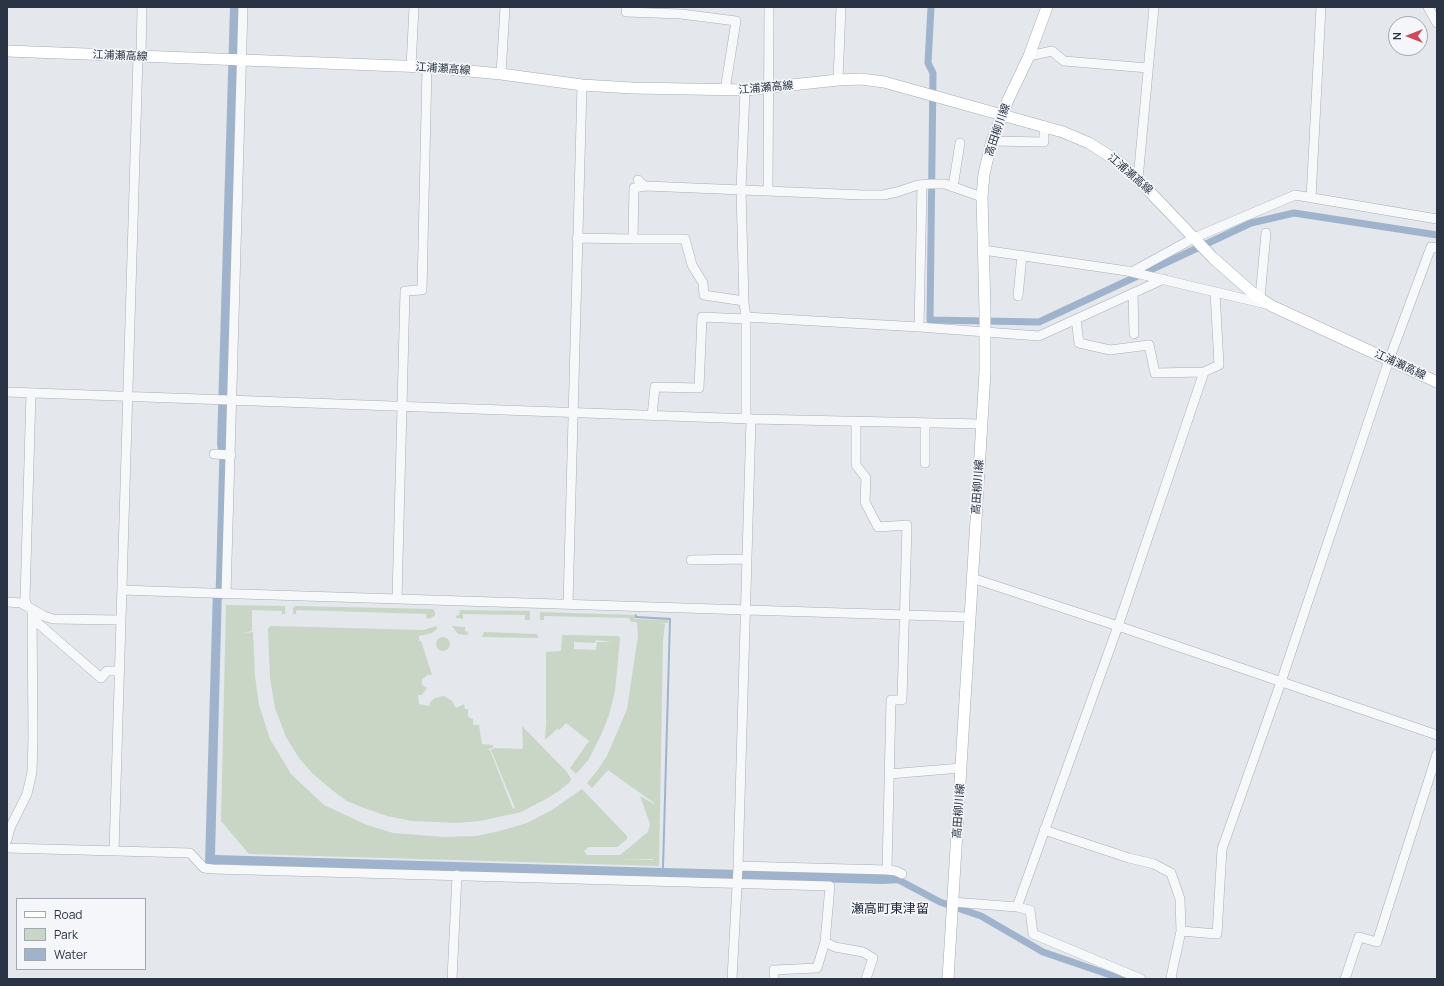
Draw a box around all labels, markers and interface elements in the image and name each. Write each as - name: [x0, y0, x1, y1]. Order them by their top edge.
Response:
- north arrow: [1388, 16, 1428, 56]
- text: N: [1389, 32, 1404, 40]
- street label: 江浦瀬高線: [92, 48, 148, 64]
- street label: 江浦瀬高線: [415, 60, 471, 78]
- street label: 江浦瀬高線: [738, 79, 794, 97]
- street label: 高田柳川線: [983, 102, 1013, 158]
- street label: 江浦瀬高線: [1105, 151, 1155, 197]
- street label: 江浦瀬高線: [1372, 347, 1428, 383]
- street label: 高田柳川線: [969, 459, 987, 515]
- street label: 高田柳川線: [950, 783, 968, 839]
- legend: [16, 898, 146, 970]
- district label: 瀬高町東津留: [851, 901, 929, 917]
- text: Road: [54, 906, 82, 923]
- text: Park: [54, 926, 78, 943]
- text: Water: [54, 946, 87, 963]

